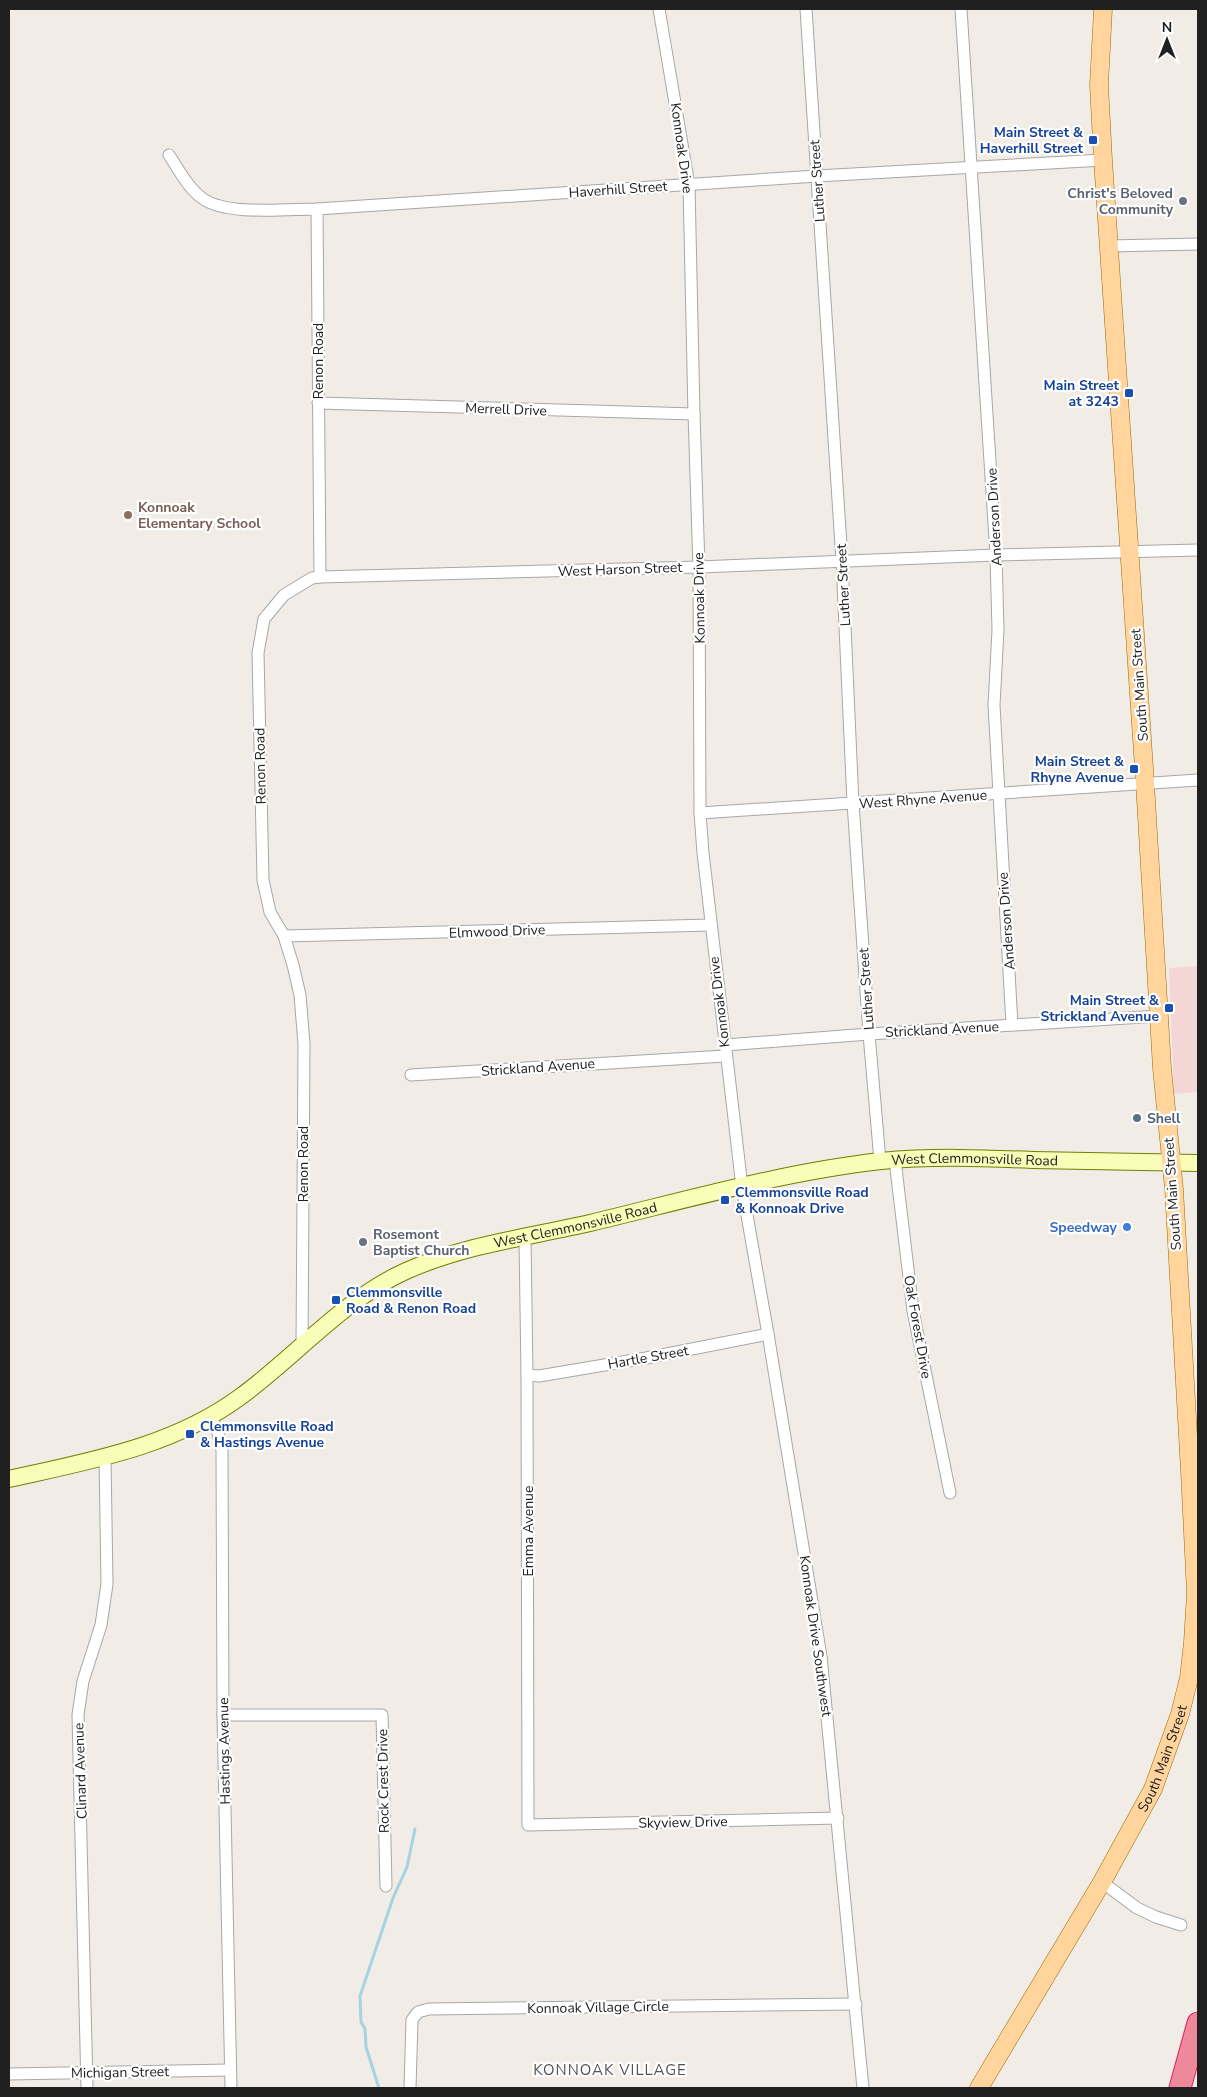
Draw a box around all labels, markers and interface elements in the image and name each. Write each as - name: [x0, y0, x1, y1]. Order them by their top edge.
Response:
- north arrow: [1142, 15, 1192, 65]
- text: N: [1162, 18, 1172, 37]
- street label: Konnoak Drive: [666, 102, 697, 195]
- place label: Main Street & Haverhill Street: [980, 123, 1084, 158]
- marker: Main Street & Haverhill Street: [1087, 134, 1099, 146]
- street label: Luther Street: [805, 139, 830, 223]
- street label: Haverhill Street: [568, 177, 668, 202]
- place label: Christ's Beloved Community: [1067, 184, 1174, 219]
- marker: Christ's Beloved Community: [1177, 195, 1189, 207]
- street label: Renon Road: [309, 323, 328, 399]
- place label: Main Street at 3243: [1044, 376, 1120, 411]
- marker: Main Street at 3243: [1123, 387, 1135, 399]
- street label: Merrell Drive: [465, 399, 547, 420]
- street label: Anderson Drive: [982, 468, 1007, 566]
- place label: Konnoak Elementary School: [138, 498, 261, 533]
- marker: Konnoak Elementary School: [122, 509, 134, 521]
- street label: Luther Street: [832, 543, 855, 627]
- street label: Konnoak Drive: [689, 552, 710, 644]
- street label: West Harson Street: [557, 558, 683, 581]
- street label: South Main Street: [1126, 628, 1153, 742]
- street label: Renon Road: [250, 728, 271, 804]
- place label: Main Street & Rhyne Avenue: [1031, 752, 1125, 787]
- marker: Main Street & Rhyne Avenue: [1128, 763, 1140, 775]
- street label: West Rhyne Avenue: [858, 786, 988, 813]
- street label: Anderson Drive: [994, 871, 1019, 971]
- street label: Elmwood Drive: [449, 920, 546, 943]
- street label: Luther Street: [854, 947, 879, 1031]
- street label: Konnoak Drive: [705, 955, 734, 1048]
- place label: Main Street & Strickland Avenue: [1040, 991, 1160, 1026]
- marker: Main Street & Strickland Avenue: [1163, 1002, 1175, 1014]
- street label: Strickland Avenue: [885, 1017, 1000, 1042]
- street label: Strickland Avenue: [480, 1054, 596, 1081]
- place label: Shell: [1147, 1109, 1181, 1128]
- marker: Shell: [1131, 1112, 1143, 1124]
- street label: Renon Road: [294, 1126, 313, 1202]
- street label: South Main Street: [1159, 1137, 1186, 1251]
- street label: West Clemmonsville Road: [891, 1149, 1058, 1170]
- place label: Clemmonsville Road & Konnoak Drive: [735, 1183, 869, 1218]
- marker: Clemmonsville Road & Konnoak Drive: [719, 1194, 731, 1206]
- street label: West Clemmonsville Road: [492, 1198, 659, 1253]
- place label: Speedway: [1049, 1218, 1118, 1237]
- marker: Speedway: [1121, 1221, 1133, 1233]
- place label: Rosemont Baptist Church: [373, 1225, 469, 1260]
- marker: Rosemont Baptist Church: [357, 1236, 369, 1248]
- street label: Oak Forest Drive: [899, 1274, 936, 1380]
- place label: Clemmonsville Road & Renon Road: [346, 1283, 476, 1318]
- marker: Clemmonsville Road & Renon Road: [330, 1294, 342, 1306]
- street label: Hartle Street: [606, 1341, 690, 1374]
- place label: Clemmonsville Road & Hastings Avenue: [200, 1417, 334, 1452]
- marker: Clemmonsville Road & Hastings Avenue: [184, 1428, 196, 1440]
- street label: Emma Avenue: [519, 1486, 538, 1576]
- street label: Konnoak Drive Southwest: [795, 1554, 836, 1718]
- street label: Hastings Avenue: [214, 1697, 235, 1805]
- street label: South Main Street: [1133, 1703, 1192, 1815]
- street label: Clinard Avenue: [69, 1722, 92, 1820]
- street label: Rock Crest Drive: [373, 1729, 394, 1833]
- street label: Skyview Drive: [638, 1812, 728, 1833]
- street label: Konnoak Village Circle: [527, 1997, 669, 2018]
- district label: KONNOAK VILLAGE: [533, 2060, 687, 2080]
- street label: Michigan Street: [71, 2062, 169, 2083]

